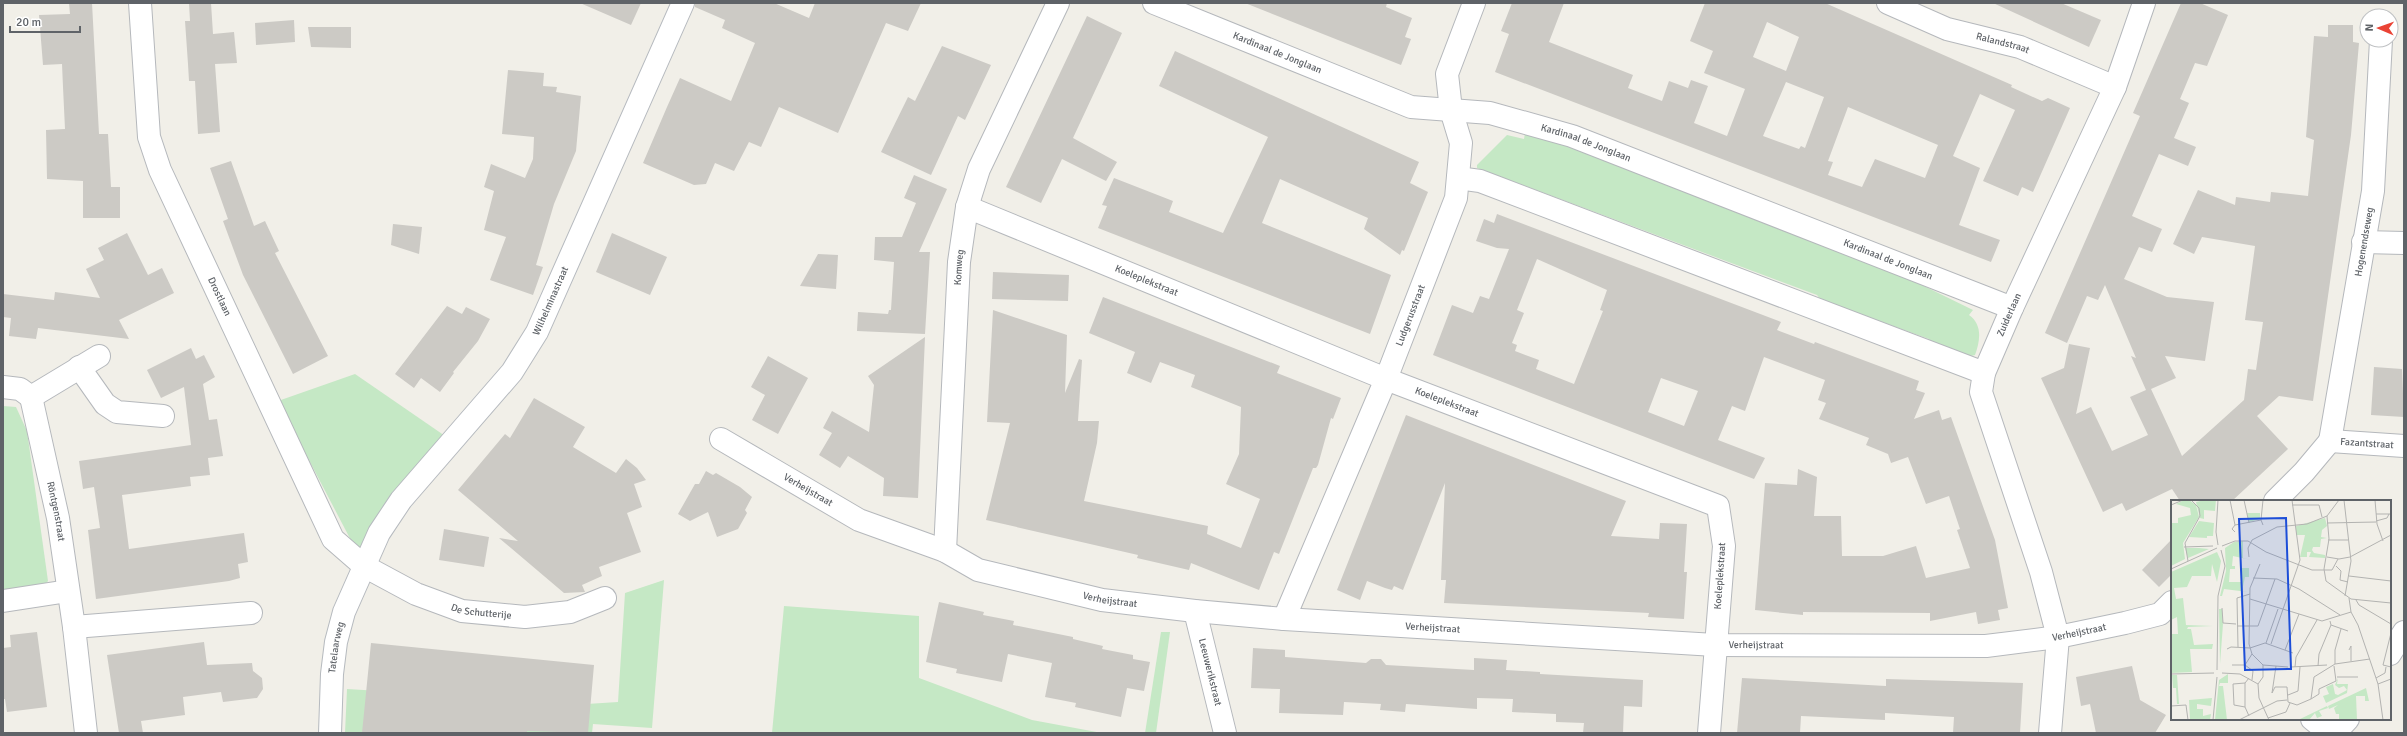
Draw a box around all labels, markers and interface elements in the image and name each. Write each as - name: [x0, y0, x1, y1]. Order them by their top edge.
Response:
- scale bar: [10, 8, 80, 34]
- north arrow: [2359, 8, 2399, 48]
- text: 20 m: [16, 15, 41, 30]
- text: N: [2363, 24, 2376, 32]
- street label: Kardinaal de Jonglaan: [1231, 30, 1324, 76]
- street label: Ralandstraat: [1975, 30, 2032, 57]
- street label: Kardinaal de Jonglaan: [1539, 122, 1633, 164]
- street label: Hogenendseweg: [2352, 206, 2376, 278]
- street label: Kardinaal de Jonglaan: [1842, 237, 1934, 282]
- street label: Komweg: [952, 248, 967, 286]
- street label: Koeleplekstraat: [1113, 262, 1180, 299]
- street label: Wilhelminastraat: [530, 264, 571, 337]
- street label: Drostlaan: [205, 275, 234, 318]
- street label: Ludgerusstraat: [1393, 283, 1428, 348]
- street label: Zuiderlaan: [1994, 291, 2024, 338]
- street label: Koeleplekstraat: [1413, 385, 1481, 420]
- street label: Fazantstraat: [2340, 436, 2395, 451]
- street label: Verheijstraat: [781, 471, 835, 509]
- street label: Röntgenstraat: [44, 480, 67, 543]
- inset map: [2171, 500, 2391, 720]
- street label: Koeleplekstraat: [1712, 542, 1728, 610]
- street label: Verheijstraat: [1082, 590, 1138, 610]
- street label: De Schutterije: [449, 601, 512, 622]
- street label: Tatelaarweg: [326, 620, 347, 674]
- street label: Verheijstraat: [1405, 620, 1461, 636]
- street label: Verheijstraat: [2051, 621, 2108, 644]
- street label: Leeuwerikstraat: [1196, 637, 1224, 708]
- street label: Verheijstraat: [1729, 639, 1784, 651]

